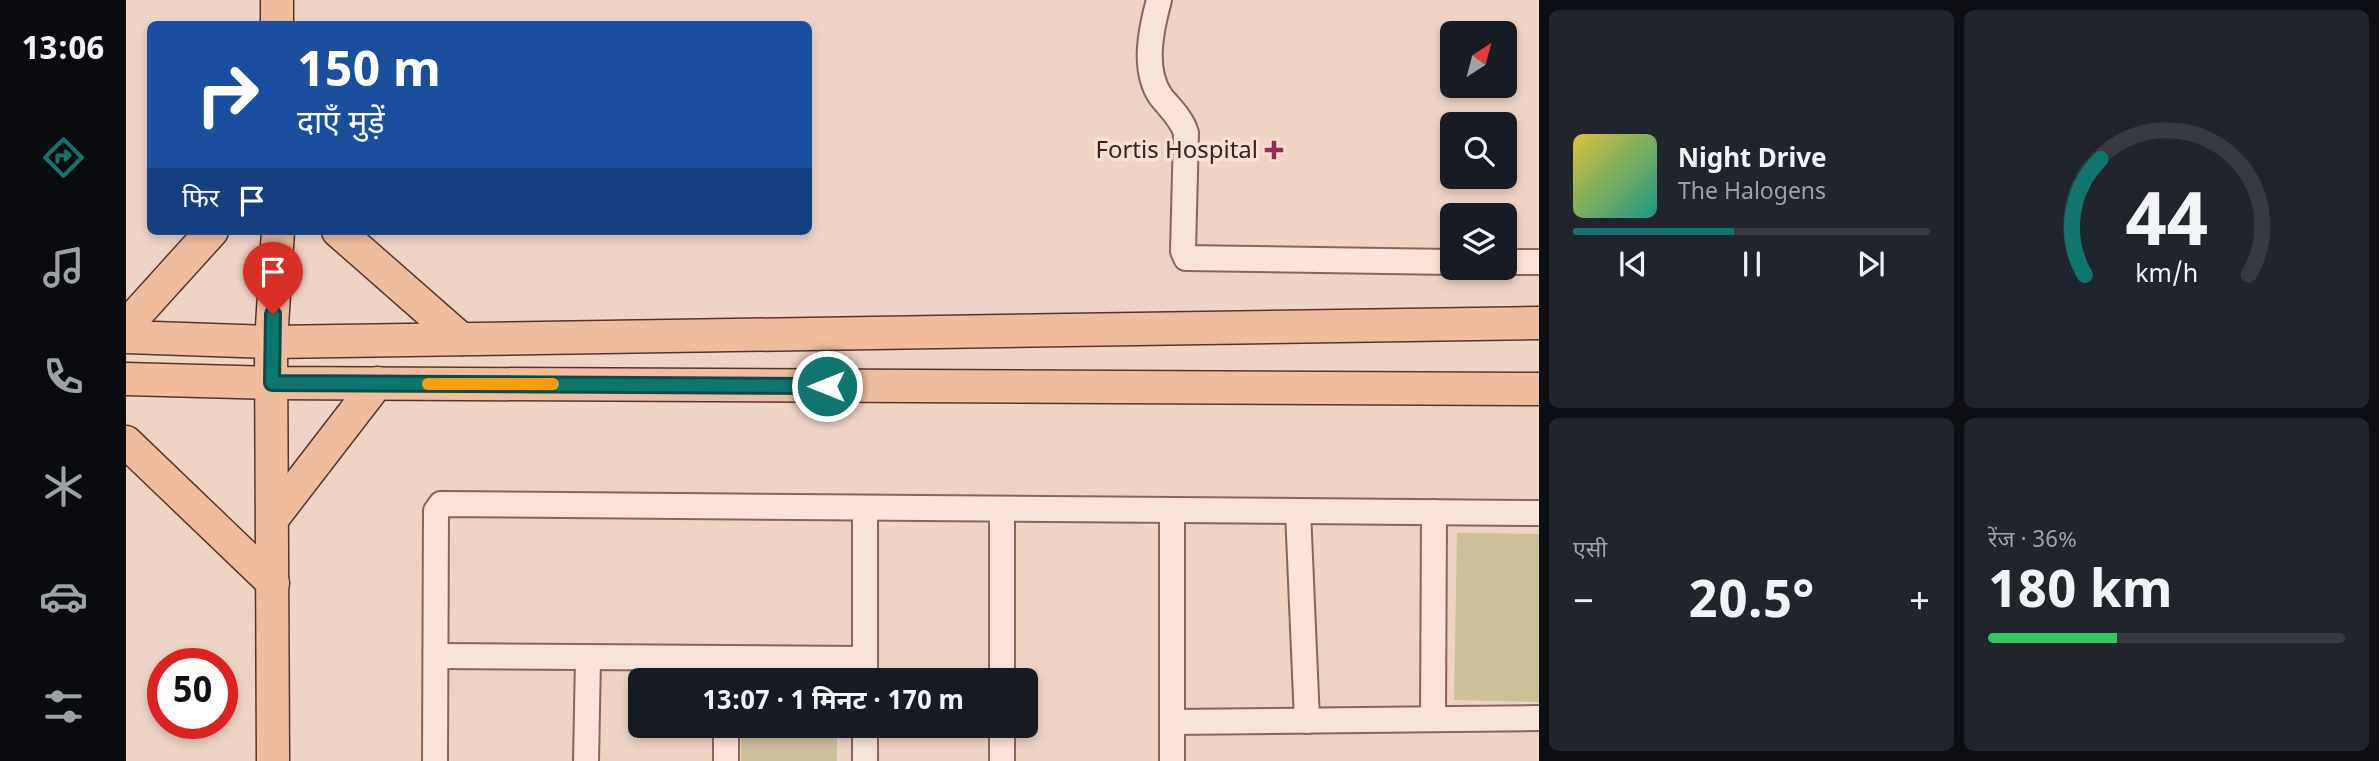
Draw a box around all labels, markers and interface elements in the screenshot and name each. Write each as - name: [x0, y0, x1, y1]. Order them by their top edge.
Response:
- north arrow: [1440, 21, 1517, 98]
- map controls: [1440, 21, 1517, 280]
- text: 13:06: [21, 30, 105, 72]
- text: 150 m: [297, 42, 441, 106]
- icon: right: [182, 49, 273, 140]
- text: दाएँ मुड़ें: [297, 104, 385, 146]
- button: search: [1440, 112, 1517, 189]
- icon: directions: [39, 133, 88, 182]
- place label: Fortis Hospital: [1095, 136, 1258, 168]
- marker: Fortis Hospital: [1264, 140, 1284, 160]
- text: Night Drive: [1678, 144, 1827, 178]
- text: The Halogens: [1678, 178, 1826, 208]
- text: 44: [2125, 180, 2208, 275]
- icon: arrive: [233, 182, 271, 220]
- text: फिर: [182, 184, 219, 218]
- button: layers: [1440, 203, 1517, 280]
- pin: [243, 242, 303, 314]
- icon: music: [39, 243, 88, 292]
- icon: previous: [1614, 245, 1652, 283]
- icon: pause: [1733, 245, 1771, 283]
- icon: next: [1852, 245, 1890, 283]
- icon: arrive: [254, 253, 292, 291]
- text: km/h: [2135, 260, 2198, 292]
- position arrow: [790, 349, 864, 423]
- icon: phone: [39, 352, 88, 401]
- icon: climate: [39, 462, 88, 511]
- text: रेंज · 36%: [1988, 526, 2077, 556]
- text: एसी: [1573, 536, 1607, 566]
- text: 180 km: [1988, 560, 2172, 628]
- text: 20.5°: [1689, 570, 1814, 638]
- icon: car: [39, 572, 88, 621]
- text: −: [1573, 579, 1594, 629]
- text: +: [1909, 579, 1930, 629]
- speed limit sign: 50: [147, 648, 238, 739]
- icon: filters: [39, 682, 88, 731]
- text: 13:07 · 1 मिनट · 170 m: [702, 686, 964, 720]

